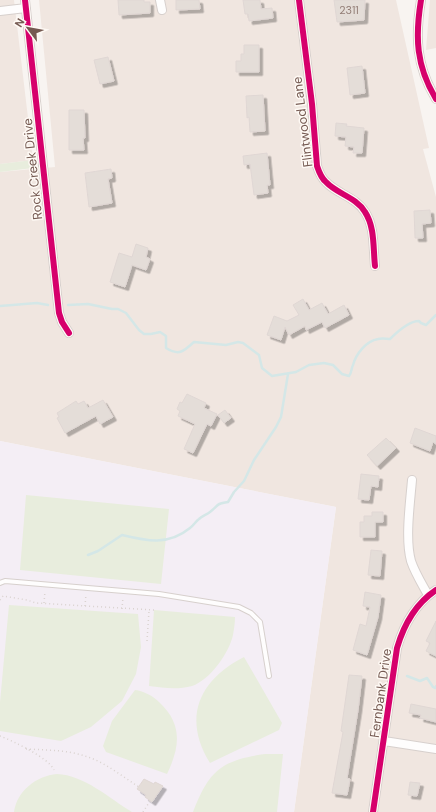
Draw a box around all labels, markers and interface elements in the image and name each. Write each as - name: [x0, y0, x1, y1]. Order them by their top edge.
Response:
- house number: 2311: [339, 3, 359, 17]
- north arrow: [8, 8, 48, 48]
- text: N: [11, 16, 28, 30]
- street label: Flintwood Lane: [289, 76, 316, 168]
- street label: Rock Creek Drive: [19, 117, 46, 221]
- street label: Fernbank Drive: [366, 647, 395, 739]

